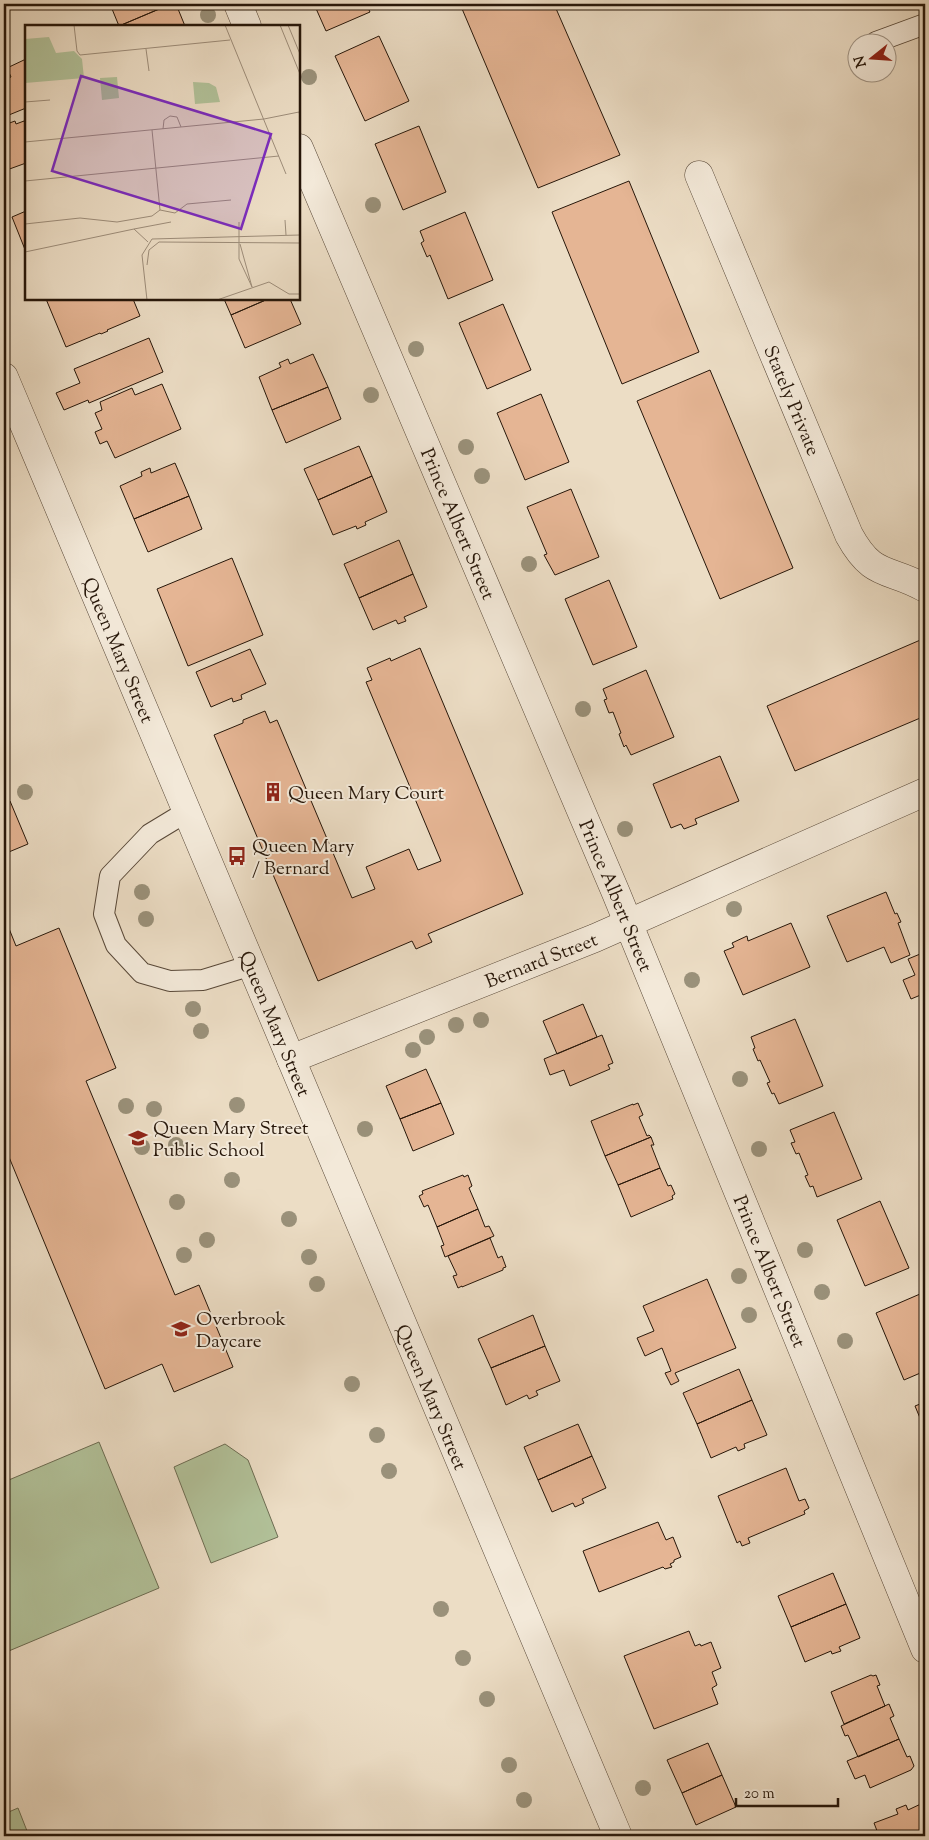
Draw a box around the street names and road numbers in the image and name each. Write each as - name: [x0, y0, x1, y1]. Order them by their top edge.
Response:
- street label: Stately Private: [756, 342, 826, 461]
- street label: Prince Albert Street: [412, 444, 501, 605]
- street label: Queen Mary Street: [74, 574, 160, 728]
- street label: Prince Albert Street: [570, 816, 658, 977]
- street label: Bernard Street: [482, 927, 602, 996]
- street label: Queen Mary Street: [231, 947, 316, 1102]
- street label: Prince Albert Street: [725, 1192, 812, 1353]
- street label: Queen Mary Street: [387, 1321, 473, 1475]

